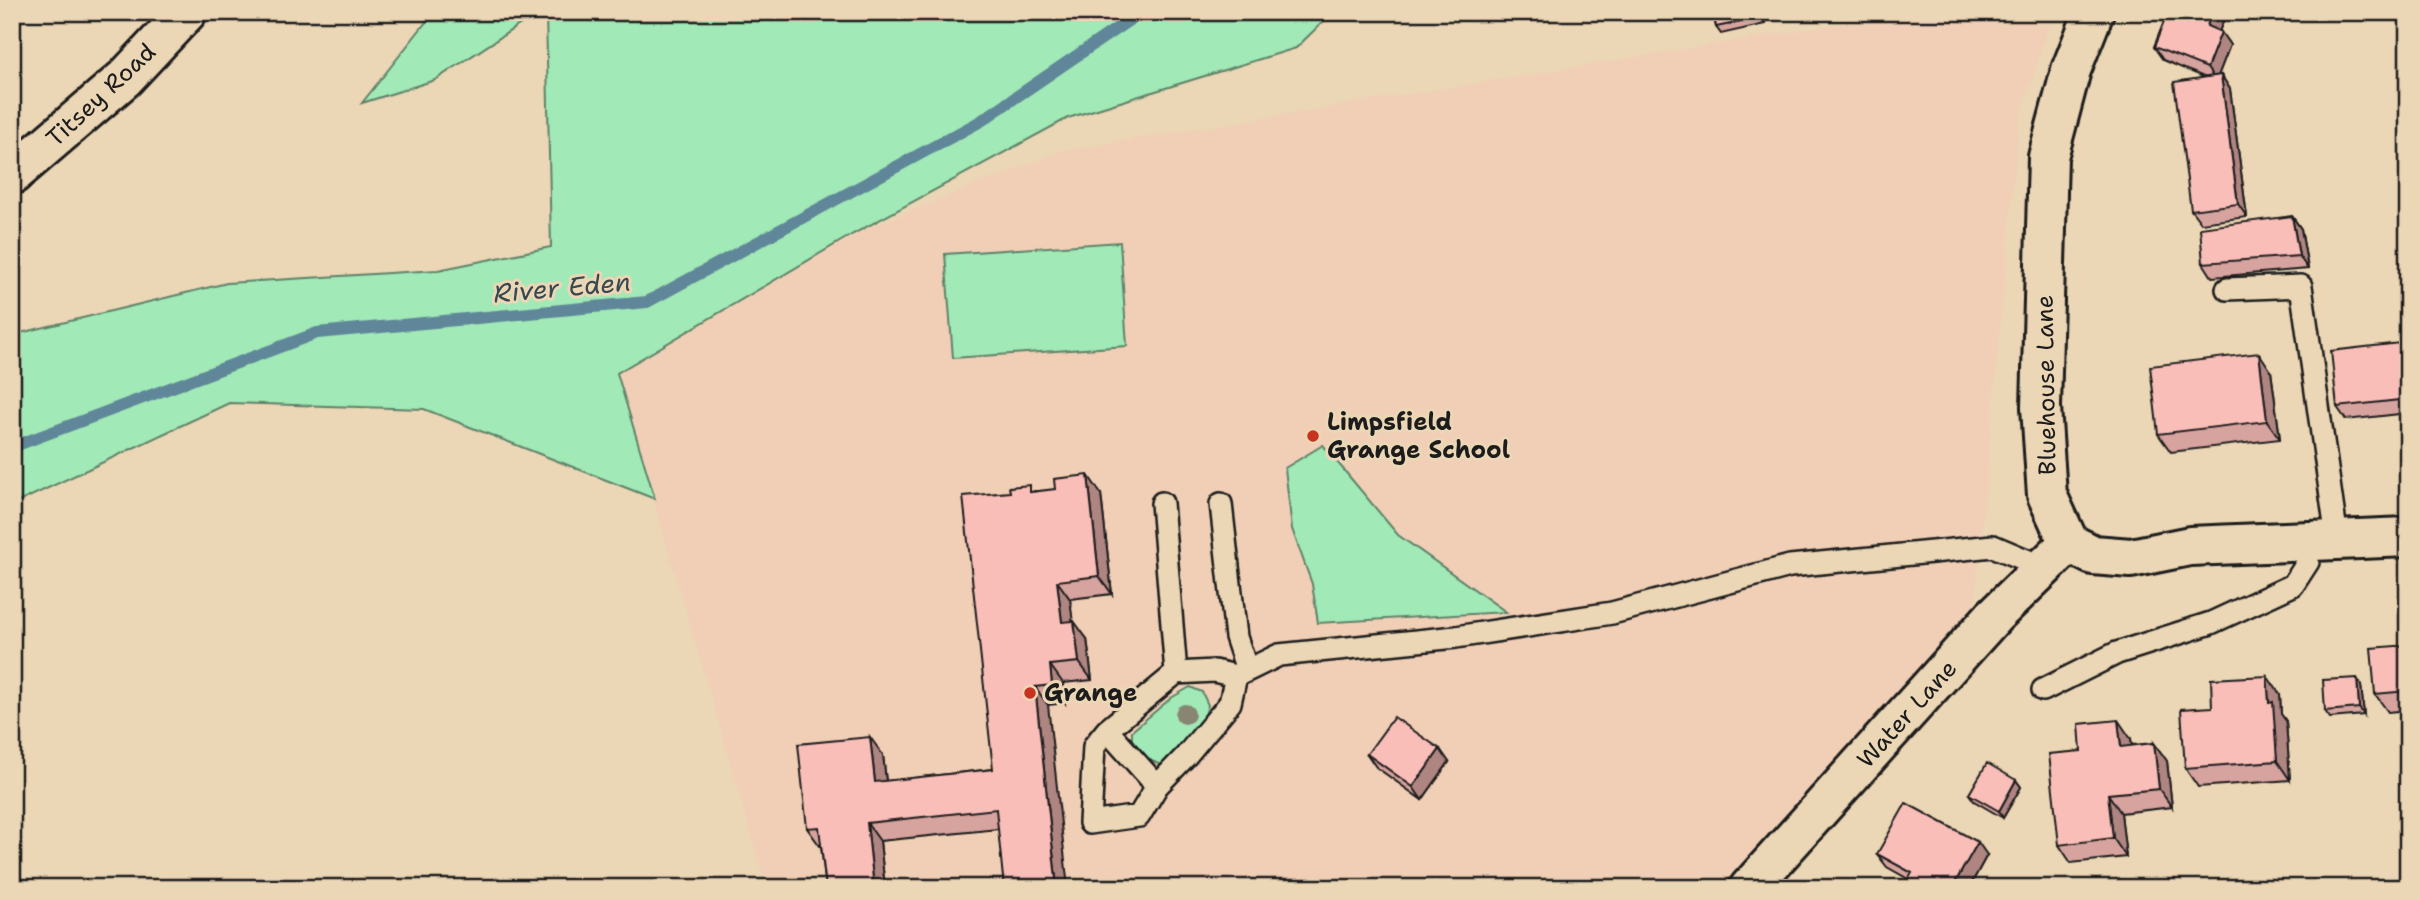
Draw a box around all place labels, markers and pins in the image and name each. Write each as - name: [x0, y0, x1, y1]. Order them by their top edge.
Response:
- place label: Limpsfield Grange School: [1327, 406, 1510, 466]
- marker: Limpsfield Grange School: [1305, 428, 1321, 444]
- place label: Grange: [1044, 677, 1137, 709]
- marker: Grange: [1022, 685, 1038, 701]

